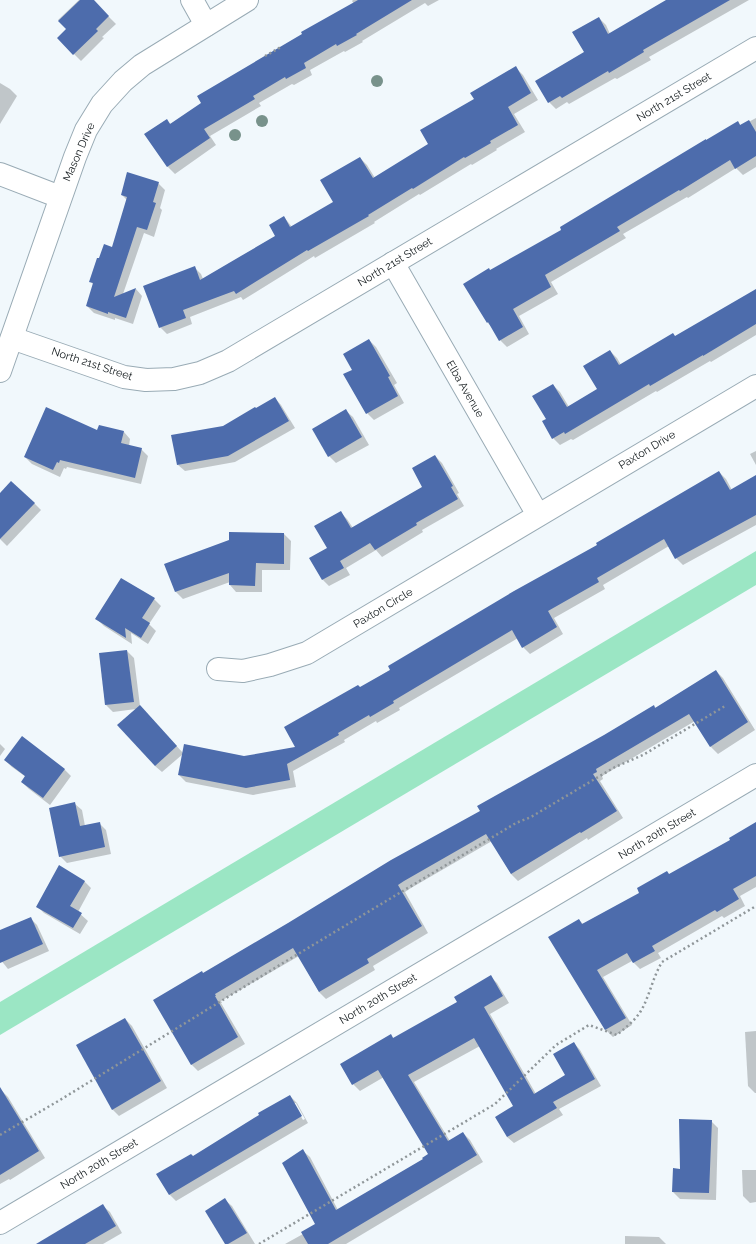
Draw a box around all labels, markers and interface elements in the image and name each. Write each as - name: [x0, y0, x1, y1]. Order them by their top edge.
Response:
- street label: North 21st Street: [634, 70, 714, 124]
- street label: Mason Drive: [60, 120, 98, 183]
- street label: North 21st Street: [355, 235, 435, 289]
- street label: North 21st Street: [50, 345, 134, 383]
- street label: Elba Avenue: [443, 358, 487, 420]
- street label: Paxton Drive: [616, 428, 678, 472]
- street label: Paxton Circle: [351, 585, 415, 631]
- street label: North 20th Street: [616, 806, 698, 862]
- street label: North 20th Street: [337, 971, 419, 1027]
- street label: North 20th Street: [58, 1136, 140, 1192]

